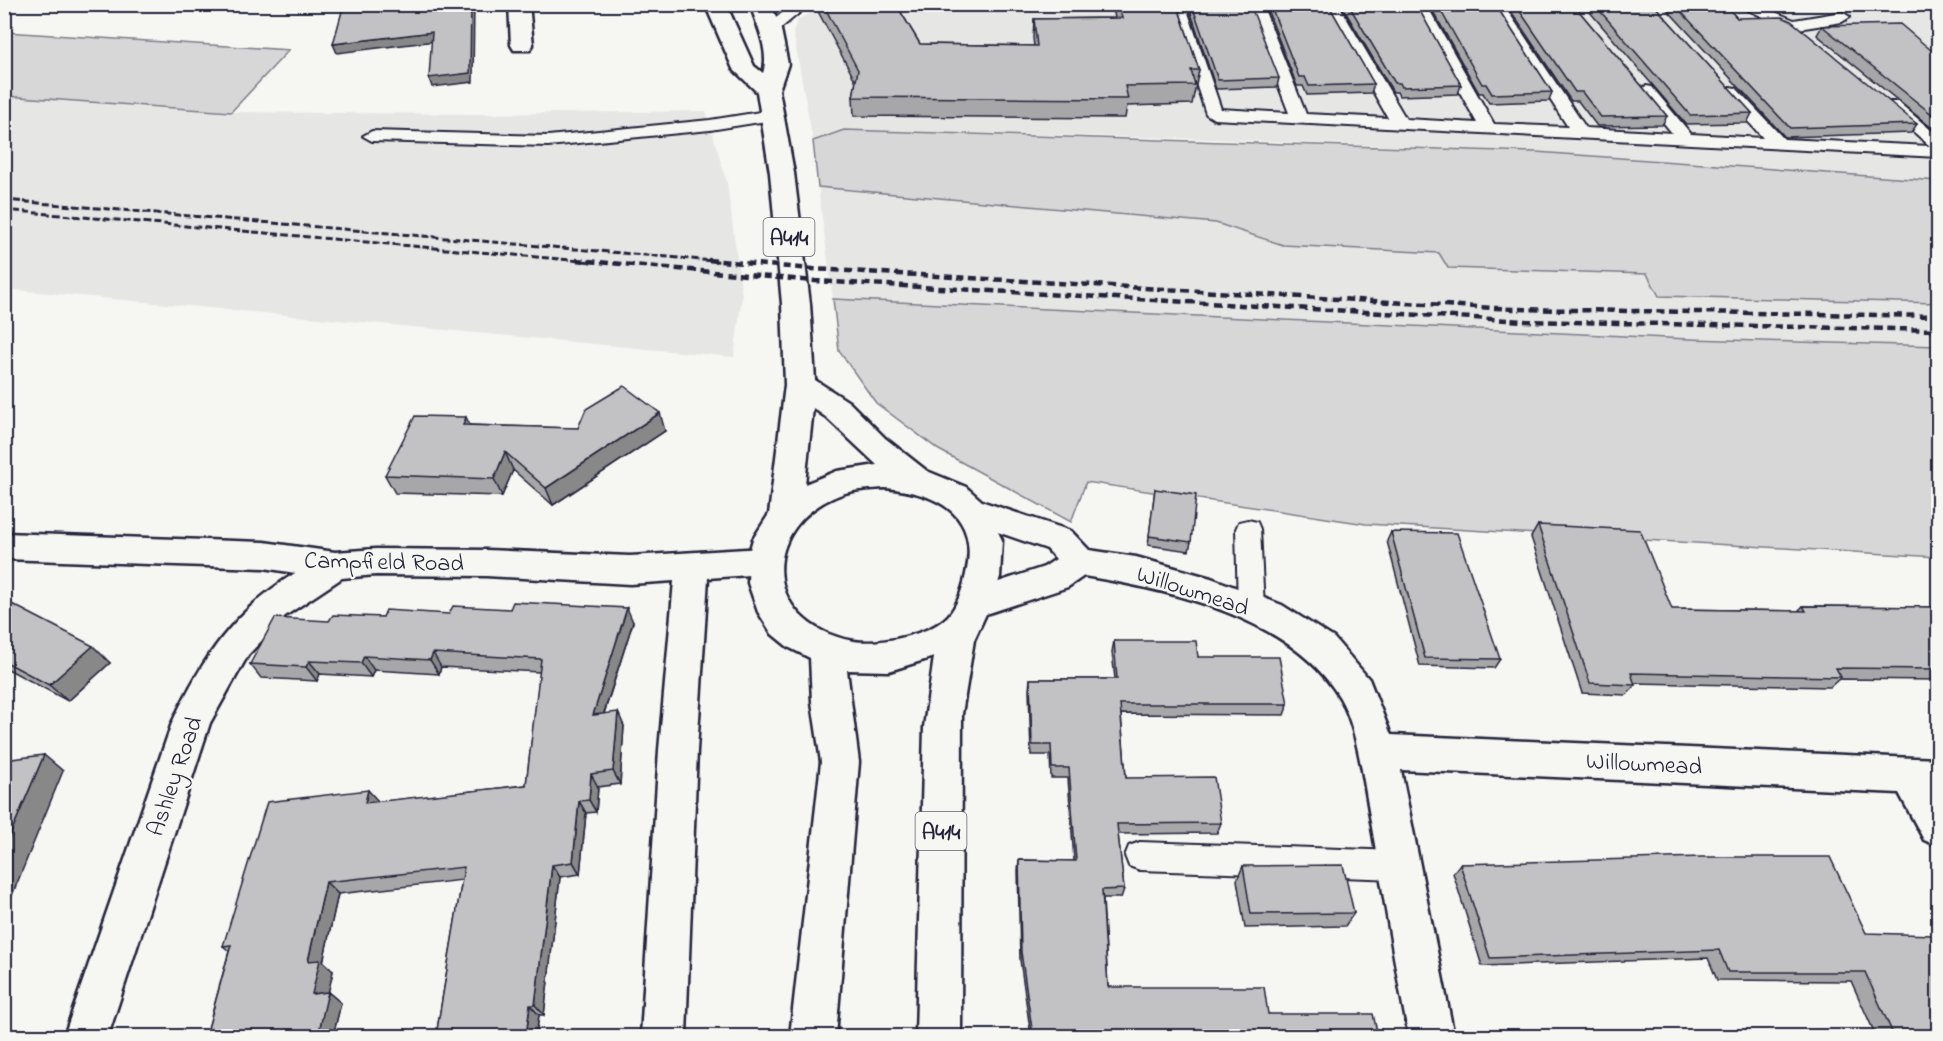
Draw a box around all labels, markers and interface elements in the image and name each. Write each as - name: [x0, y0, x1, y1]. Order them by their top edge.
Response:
- road number: A414: [764, 218, 814, 256]
- street label: Campfield Road: [304, 545, 465, 582]
- street label: Willowmead: [1132, 558, 1253, 627]
- street label: Ashley Road: [140, 712, 214, 842]
- street label: Willowmead: [1585, 745, 1703, 786]
- road number: A414: [916, 812, 966, 850]

